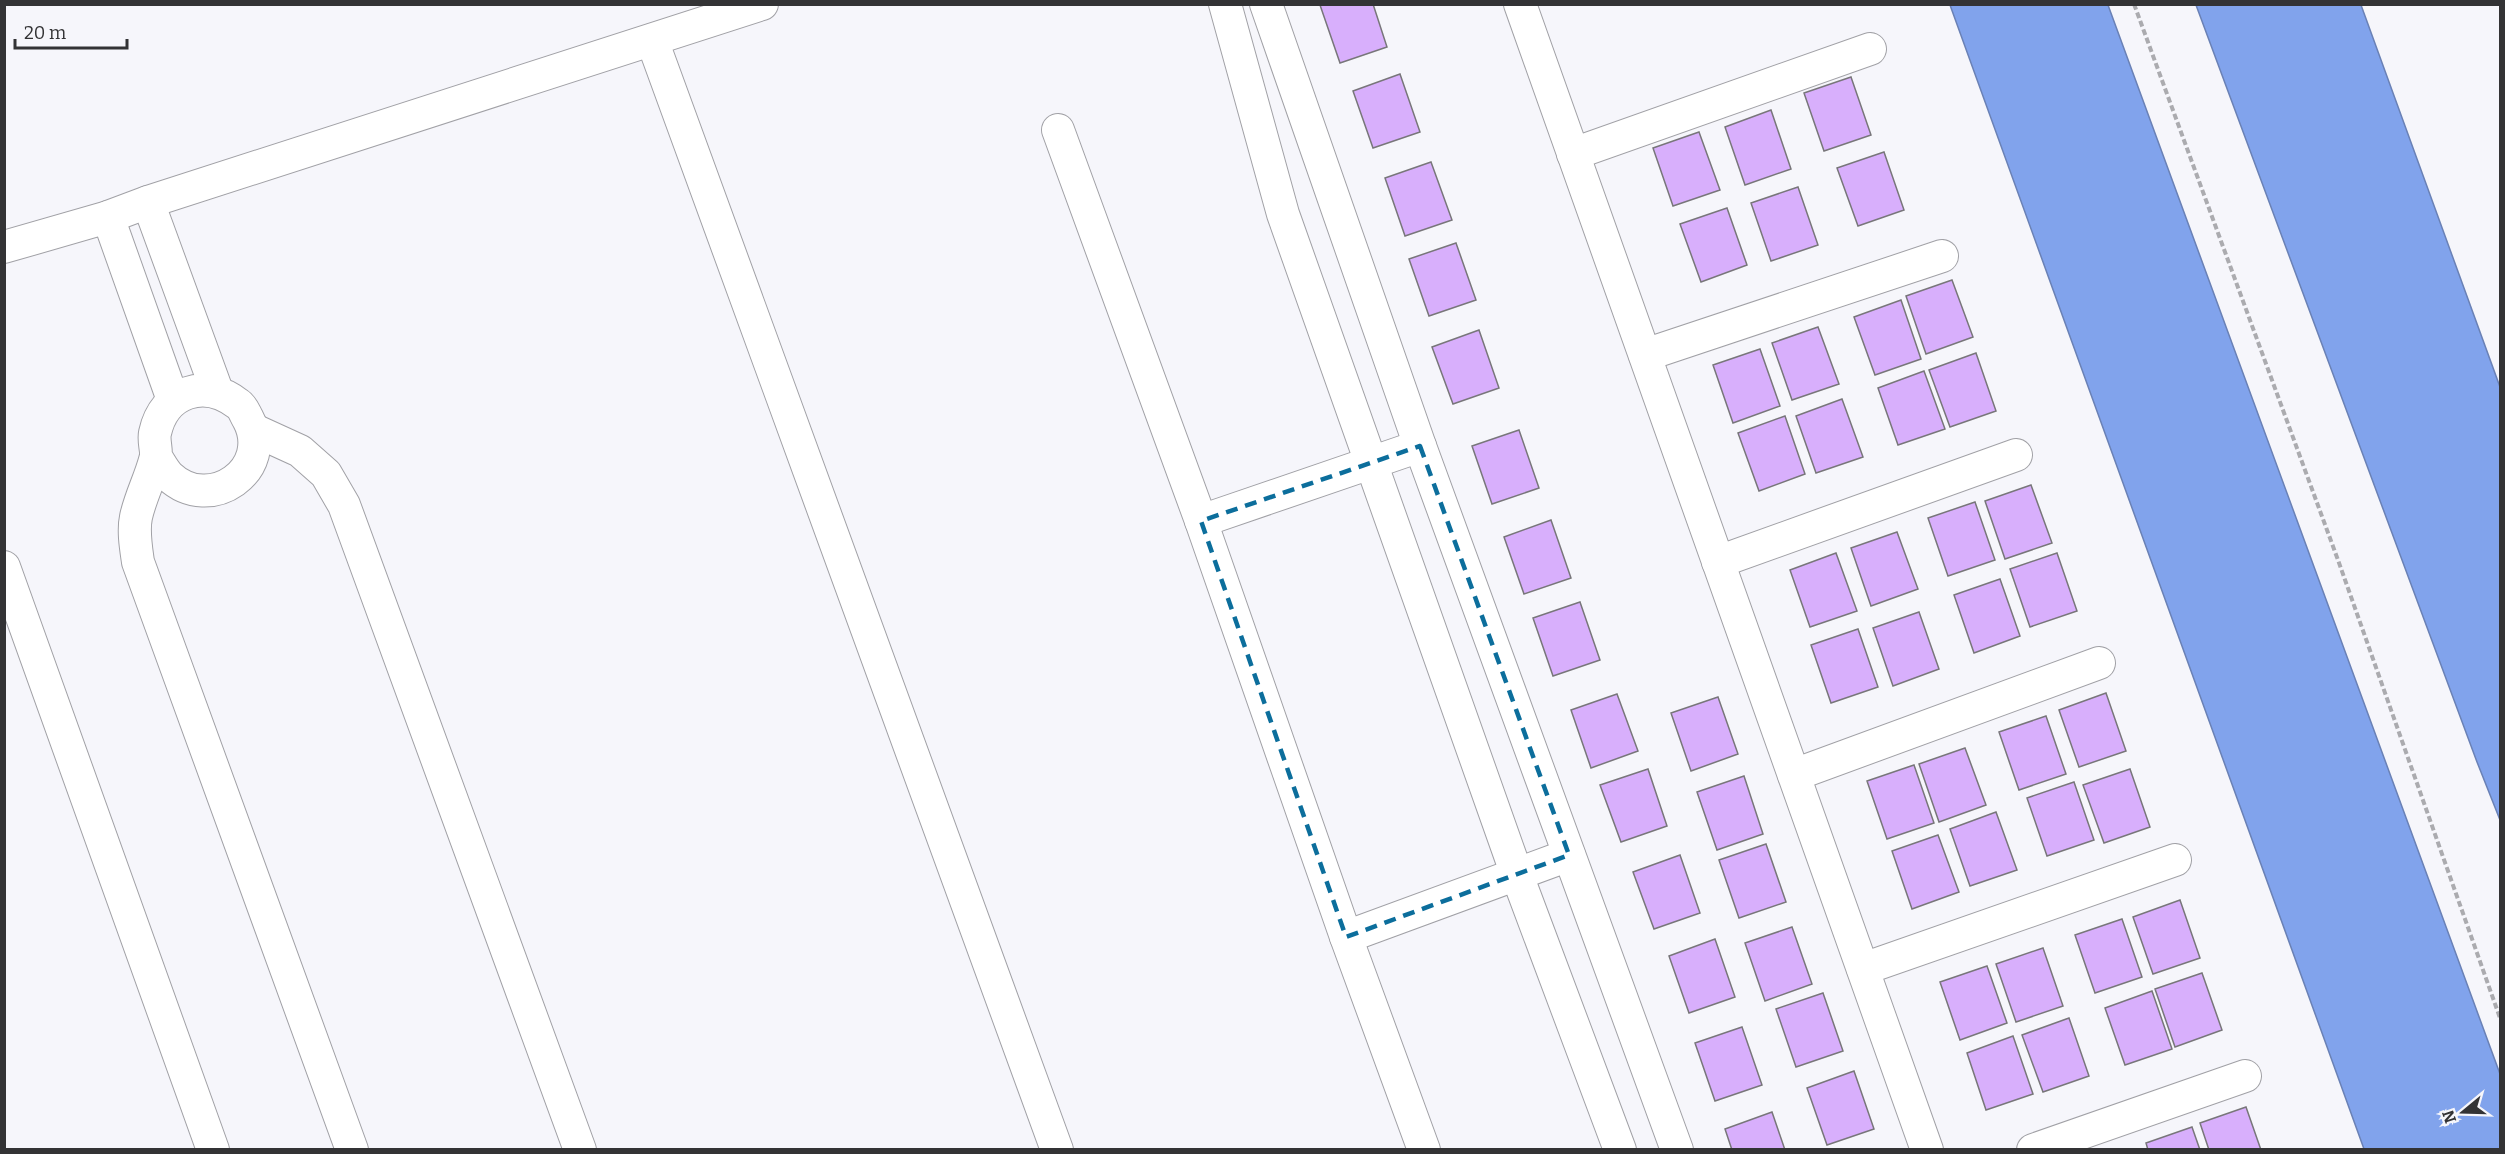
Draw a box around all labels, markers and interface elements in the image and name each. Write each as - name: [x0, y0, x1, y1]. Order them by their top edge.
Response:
- scale bar: [15, 12, 128, 50]
- text: 20 m: [24, 22, 66, 44]
- north arrow: [2433, 1082, 2493, 1142]
- text: N: [2438, 1108, 2460, 1126]

